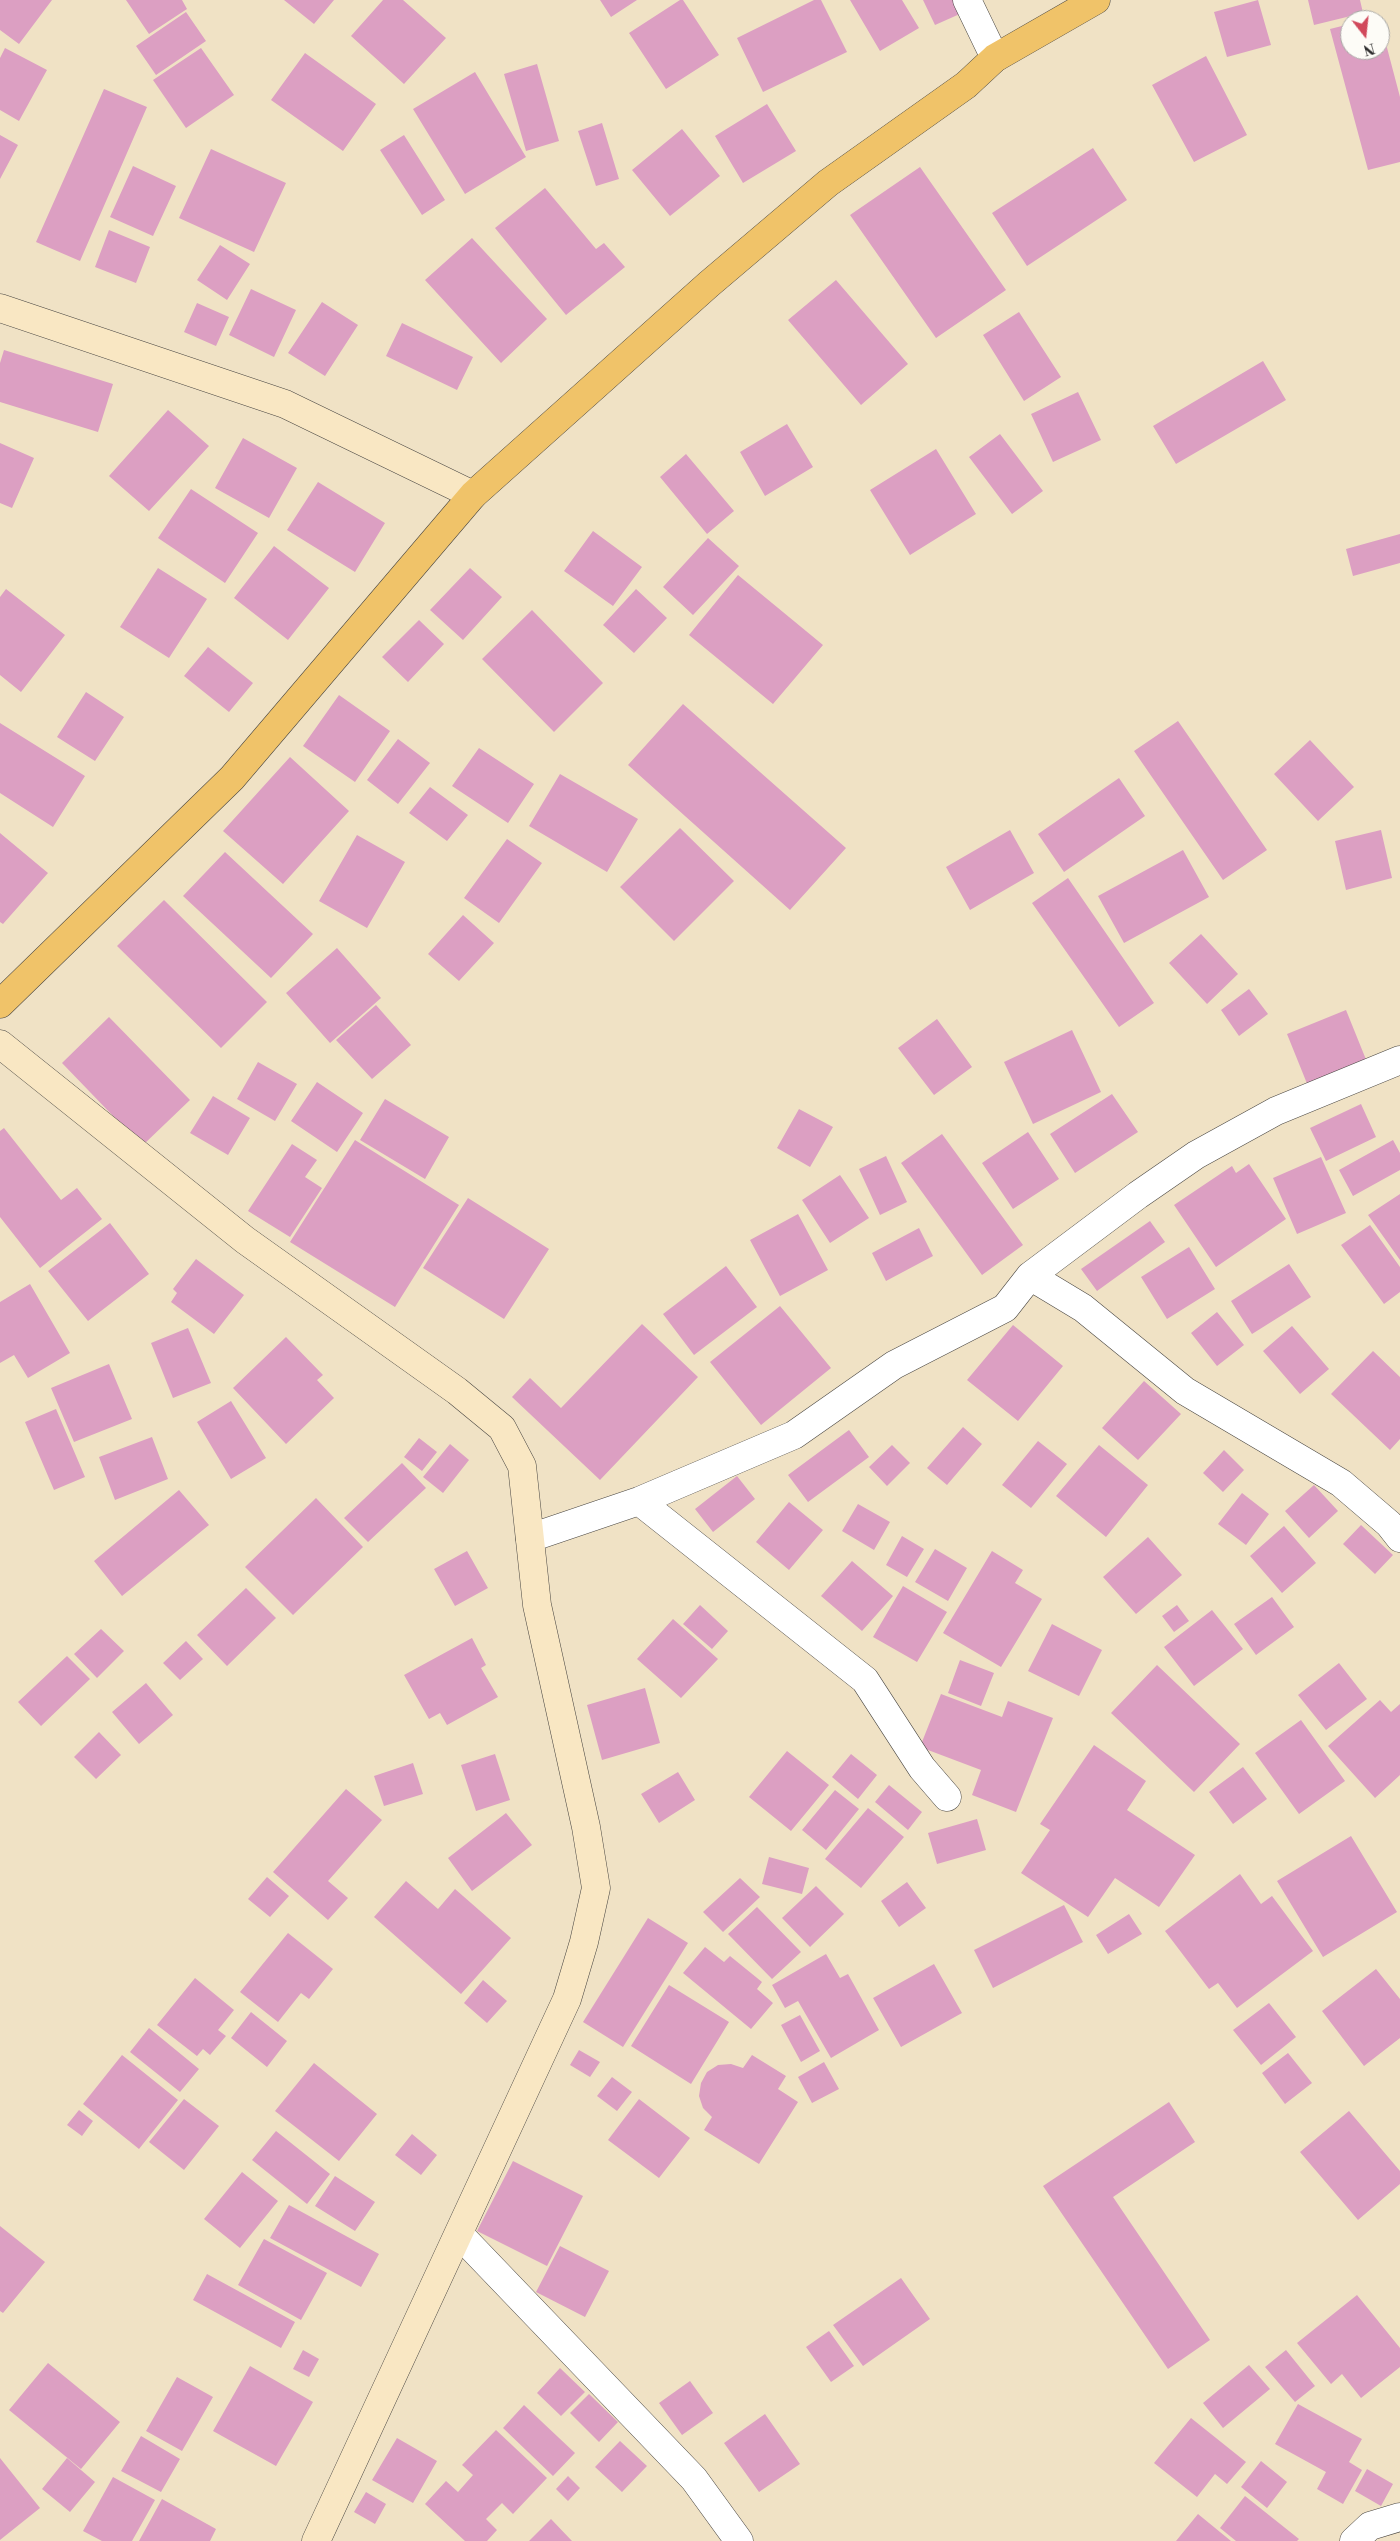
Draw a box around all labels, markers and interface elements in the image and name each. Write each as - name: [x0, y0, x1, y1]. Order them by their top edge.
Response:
- north arrow: [1340, 10, 1390, 60]
- text: N: [1361, 38, 1377, 59]

